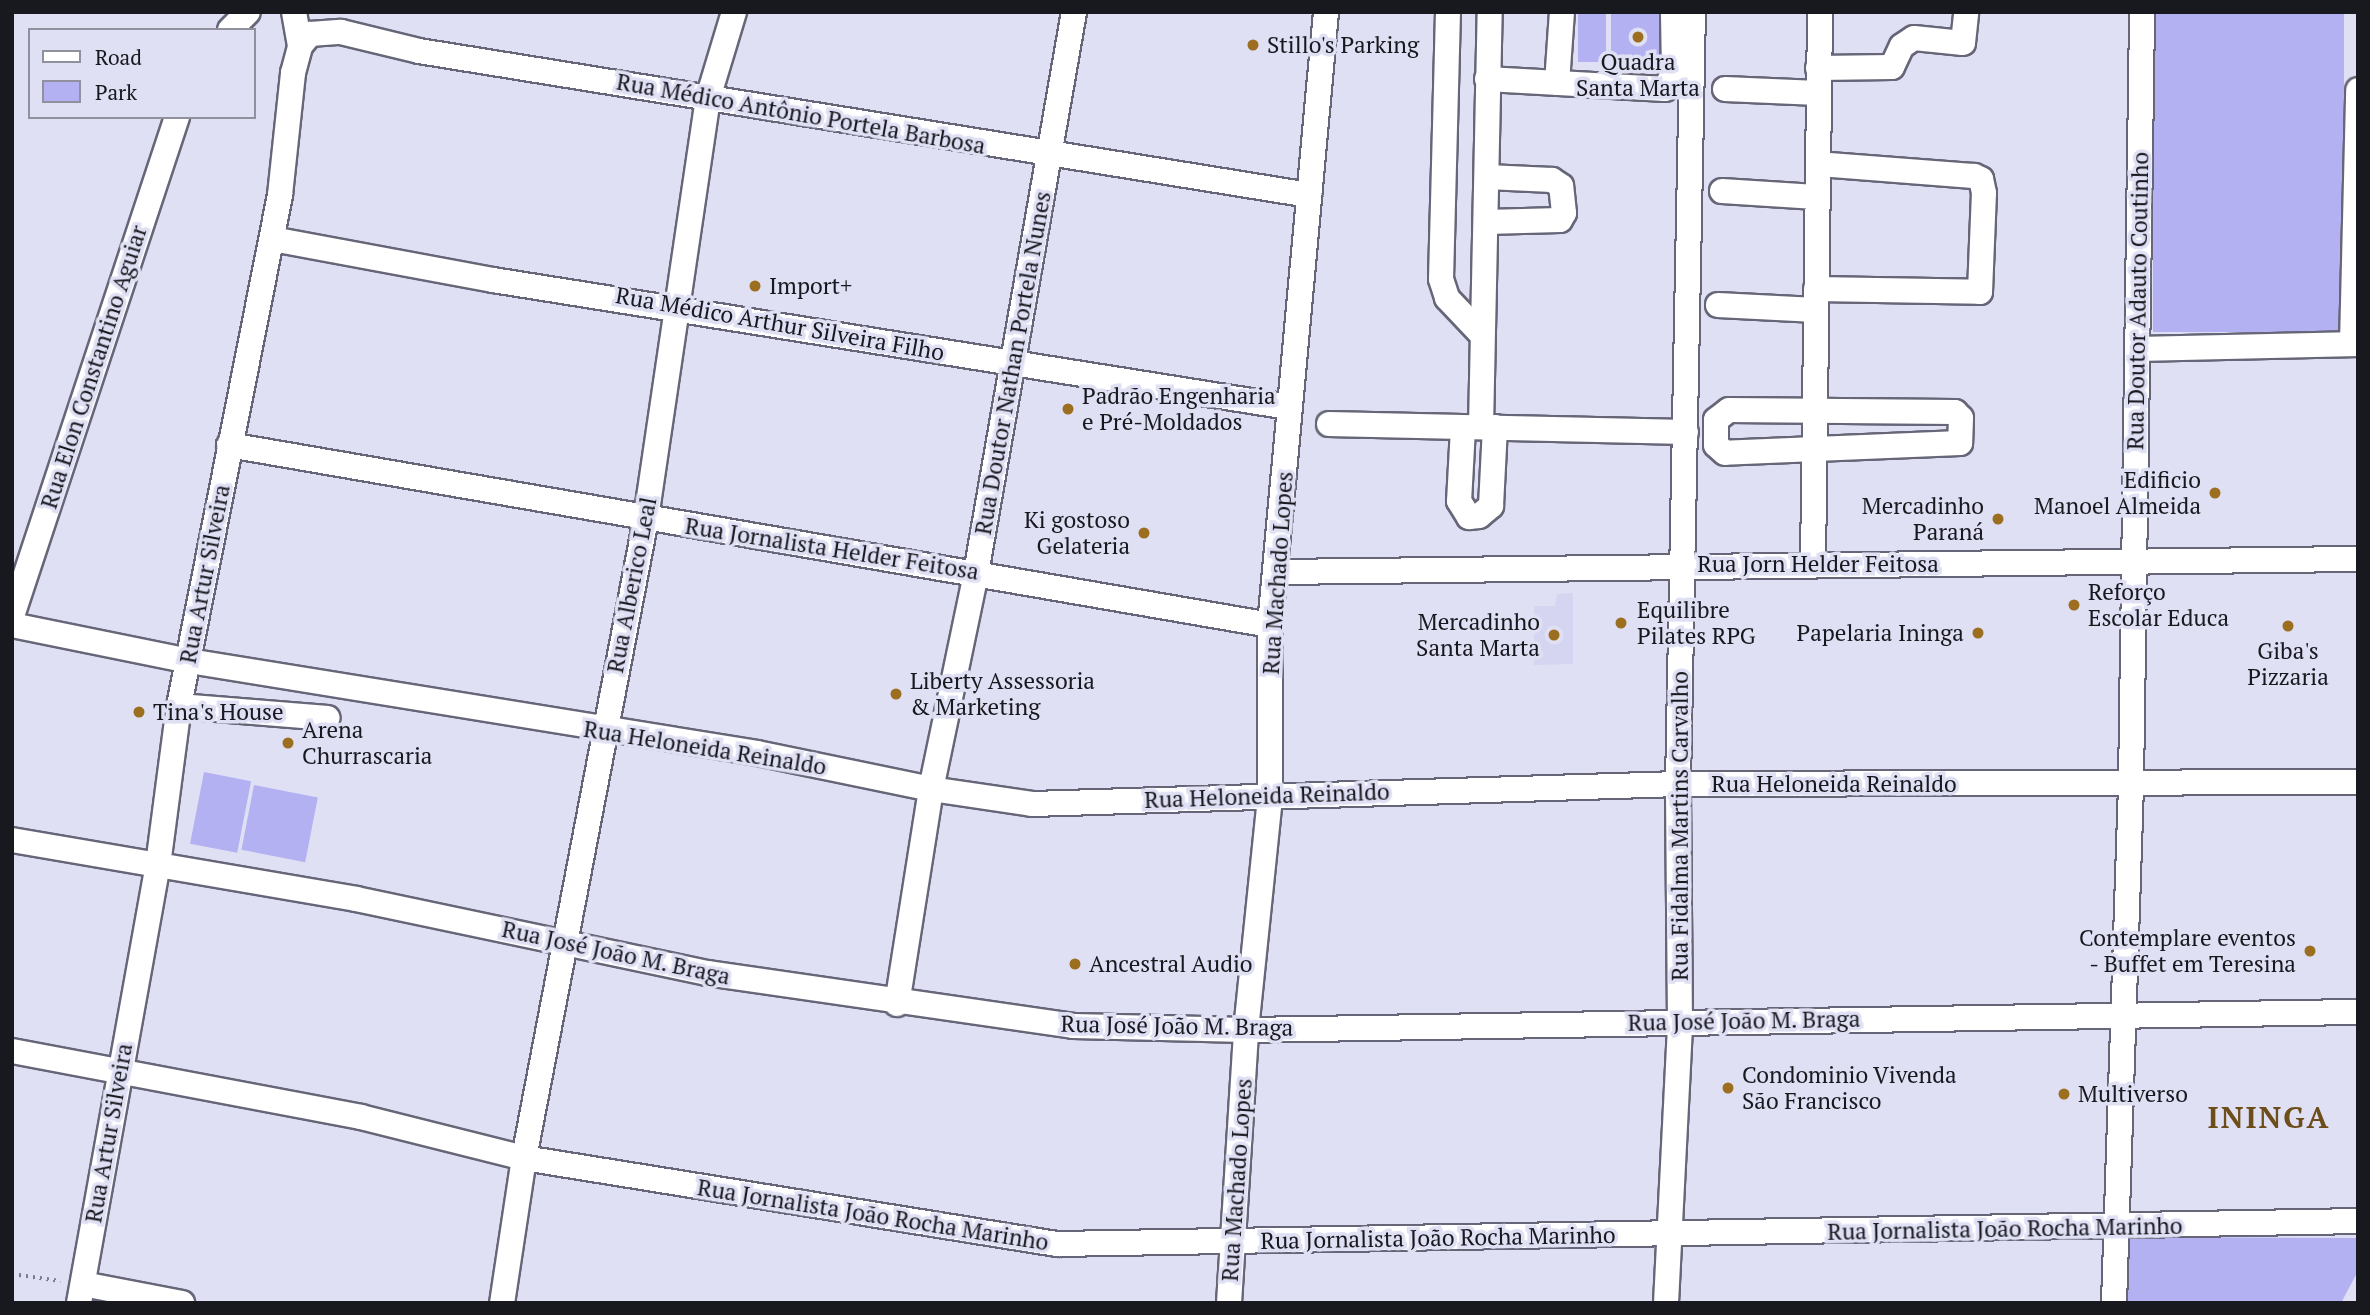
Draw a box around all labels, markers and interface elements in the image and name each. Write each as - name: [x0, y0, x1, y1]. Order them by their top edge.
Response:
- legend: [28, 28, 256, 119]
- marker: Quadra Santa Marta: [1630, 29, 1646, 45]
- place label: Stillo's Parking: [1267, 31, 1419, 59]
- marker: Stillo's Parking: [1245, 37, 1261, 53]
- text: Road: [95, 43, 142, 71]
- place label: Quadra Santa Marta: [1576, 48, 1700, 102]
- street label: Rua Médico Antônio Portela Barbosa: [614, 68, 988, 160]
- text: Park: [95, 78, 137, 106]
- street label: Rua Doutor Adauto Coutinho: [2122, 151, 2154, 451]
- street label: Rua Doutor Nathan Portela Nunes: [969, 189, 1057, 537]
- street label: Rua Elon Constantino Aguiar: [35, 222, 153, 512]
- place label: Import+: [769, 272, 852, 300]
- marker: Import+: [747, 278, 763, 294]
- street label: Rua Médico Arthur Silveira Filho: [613, 281, 947, 367]
- place label: Padrão Engenharia e Pré-Moldados: [1082, 382, 1276, 436]
- marker: Padrão Engenharia e Pré-Moldados: [1060, 401, 1076, 417]
- place label: Edificio Manoel Almeida: [2034, 466, 2201, 520]
- street label: Rua Machado Lopes: [1257, 471, 1299, 675]
- street label: Rua Artur Silveira: [174, 482, 236, 666]
- marker: Edificio Manoel Almeida: [2207, 485, 2223, 501]
- place label: Mercadinho Paraná: [1862, 492, 1984, 546]
- street label: Rua Alberico Leal: [601, 495, 663, 675]
- place label: Ki gostoso Gelateria: [1024, 506, 1130, 560]
- marker: Mercadinho Paraná: [1990, 511, 2006, 527]
- street label: Rua Jornalista Helder Feitosa: [683, 512, 981, 586]
- marker: Ki gostoso Gelateria: [1136, 525, 1152, 541]
- street label: Rua Jorn Helder Feitosa: [1697, 550, 1939, 578]
- place label: Reforço Escolar Educa: [2088, 578, 2229, 632]
- place label: Equilibre Pilates RPG: [1637, 596, 1756, 650]
- marker: Reforço Escolar Educa: [2066, 597, 2082, 613]
- place label: Mercadinho Santa Marta: [1416, 608, 1540, 662]
- marker: Equilibre Pilates RPG: [1611, 613, 1631, 633]
- marker: Giba's Pizzaria: [2280, 618, 2296, 634]
- place label: Papelaria Ininga: [1797, 619, 1964, 647]
- marker: Papelaria Ininga: [1970, 625, 1986, 641]
- marker: Mercadinho Santa Marta: [1546, 627, 1562, 643]
- place label: Giba's Pizzaria: [2247, 637, 2329, 691]
- place label: Liberty Assessoria & Marketing: [910, 667, 1095, 721]
- street label: Rua Fidalma Martins Carvalho: [1666, 671, 1694, 981]
- marker: Liberty Assessoria & Marketing: [888, 686, 904, 702]
- place label: Tina's House: [153, 698, 284, 726]
- marker: Tina's House: [131, 704, 147, 720]
- street label: Rua Heloneida Reinaldo: [582, 715, 828, 781]
- place label: Arena Churrascaria: [302, 716, 432, 770]
- marker: Arena Churrascaria: [280, 735, 296, 751]
- street label: Rua Heloneida Reinaldo: [1711, 770, 1957, 798]
- street label: Rua Heloneida Reinaldo: [1144, 778, 1390, 814]
- street label: Rua José João M. Braga: [499, 915, 733, 991]
- place label: Contemplare eventos - Buffet em Teresina: [2079, 924, 2296, 978]
- marker: Contemplare eventos - Buffet em Teresina: [2302, 943, 2318, 959]
- place label: Ancestral Audio: [1089, 950, 1253, 978]
- marker: Ancestral Audio: [1067, 956, 1083, 972]
- street label: Rua José João M. Braga: [1627, 1005, 1861, 1037]
- street label: Rua José João M. Braga: [1060, 1010, 1294, 1042]
- street label: Rua Artur Silveira: [80, 1041, 138, 1225]
- place label: Condominio Vivenda São Francisco: [1742, 1061, 1957, 1115]
- street label: Rua Machado Lopes: [1216, 1078, 1258, 1282]
- marker: Condominio Vivenda São Francisco: [1720, 1080, 1736, 1096]
- place label: Multiverso: [2078, 1080, 2188, 1108]
- marker: Multiverso: [2056, 1086, 2072, 1102]
- district label: ININGA: [2208, 1099, 2330, 1135]
- street label: Rua Jornalista João Rocha Marinho: [695, 1174, 1051, 1256]
- street label: Rua Jornalista João Rocha Marinho: [1827, 1212, 2183, 1246]
- street label: Rua Jornalista João Rocha Marinho: [1260, 1221, 1616, 1255]

